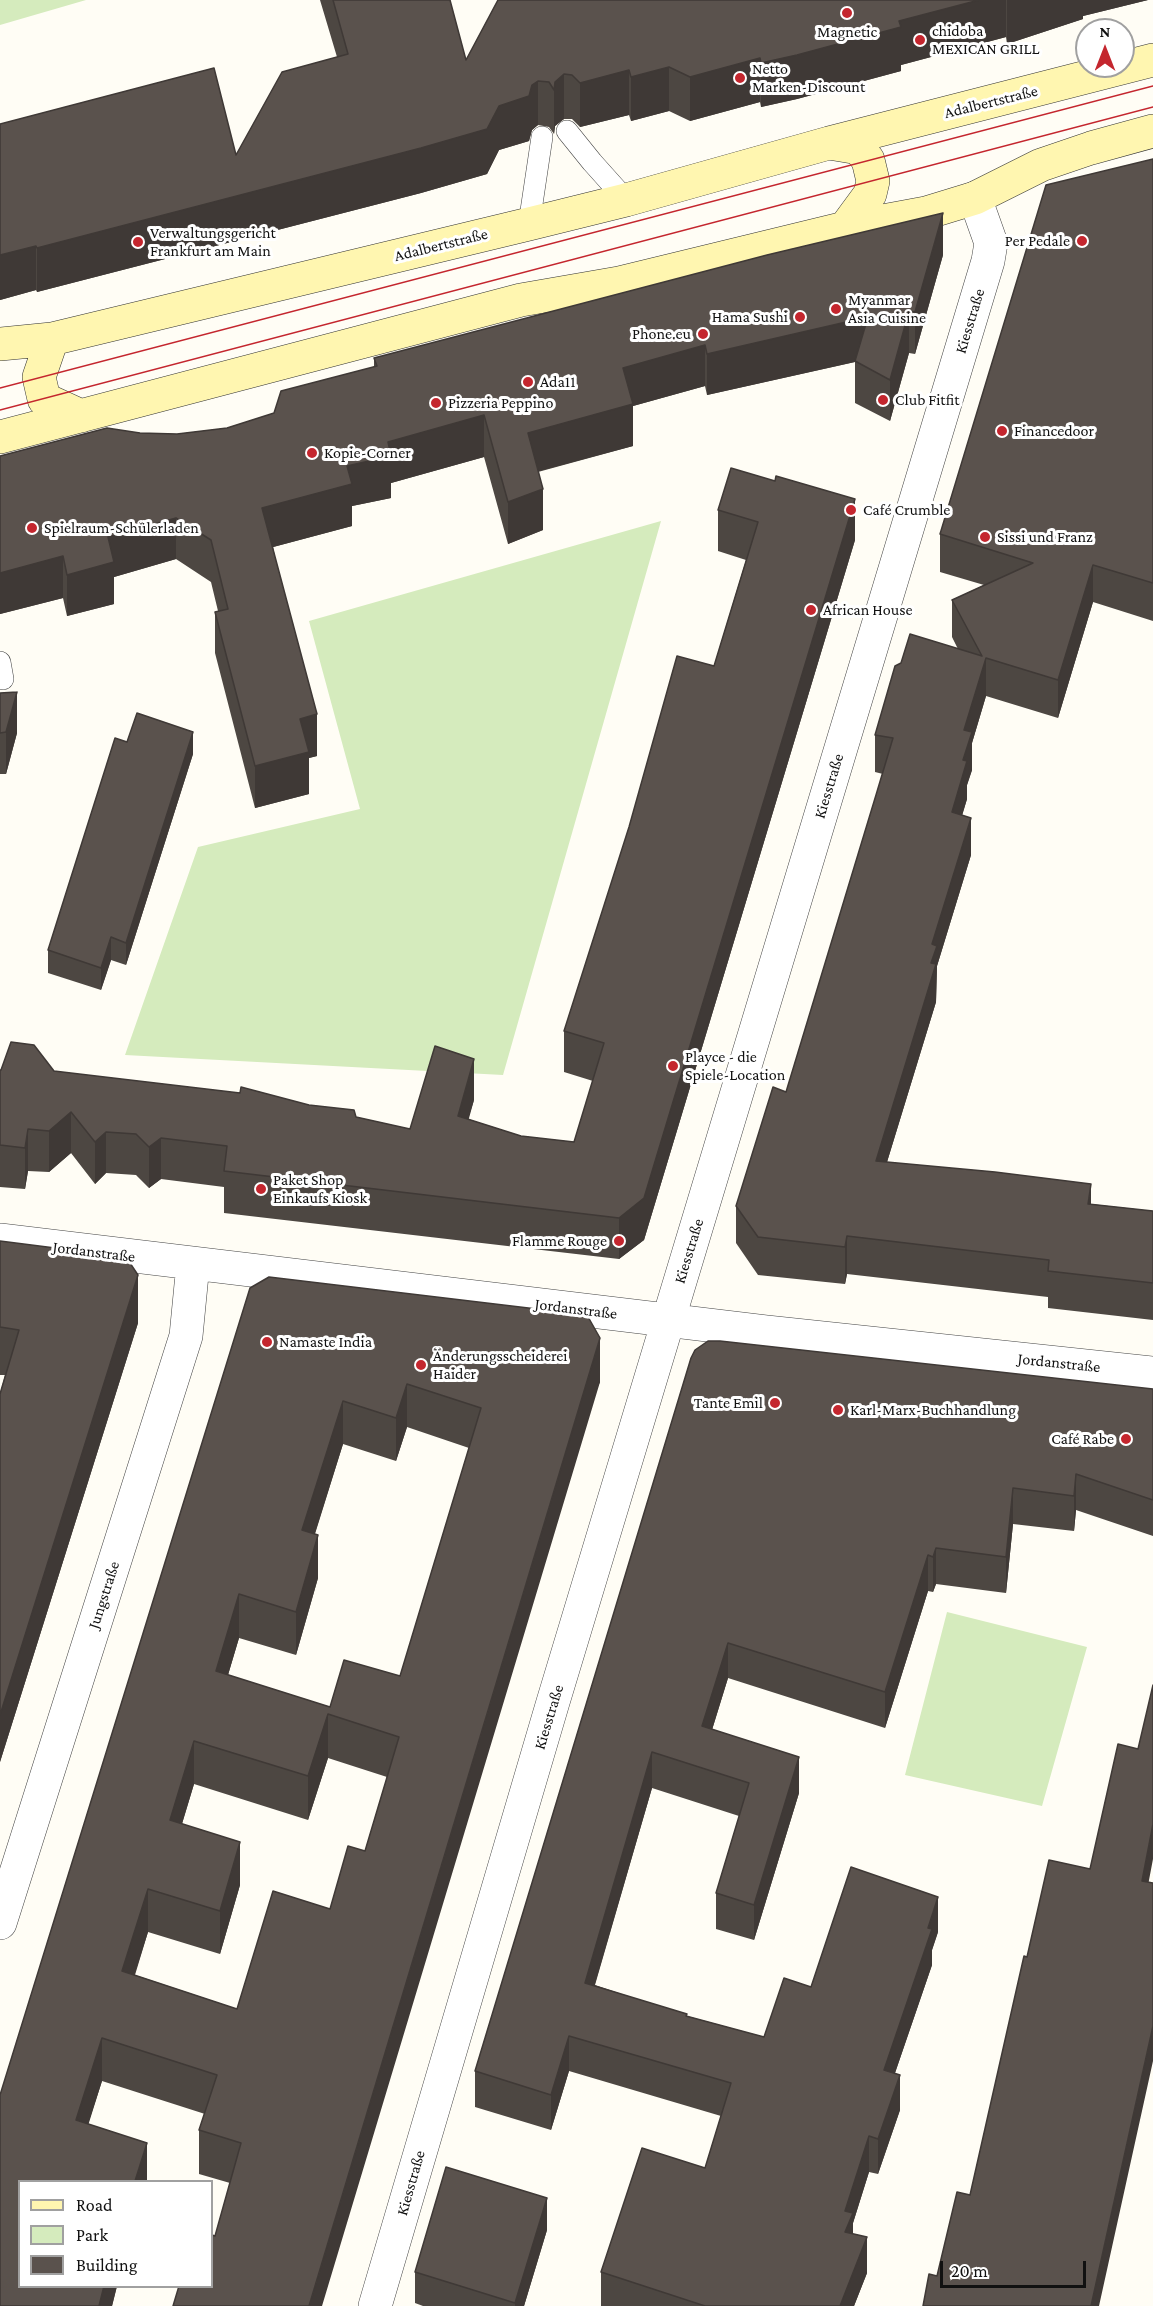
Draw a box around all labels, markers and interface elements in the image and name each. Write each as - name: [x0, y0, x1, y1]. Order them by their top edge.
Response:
- marker: Magnetic: [840, 6, 854, 20]
- north arrow: [1075, 18, 1135, 78]
- place label: chidoba MEXICAN GRILL: [932, 21, 1039, 59]
- place label: Magnetic: [817, 22, 877, 42]
- text: N: [1100, 23, 1110, 40]
- marker: chidoba MEXICAN GRILL: [913, 33, 927, 47]
- place label: Netto Marken-Discount: [752, 59, 865, 97]
- marker: Netto Marken-Discount: [733, 71, 747, 85]
- street label: Adalbertstraße: [942, 81, 1040, 123]
- place label: Verwaltungsgericht Frankfurt am Main: [150, 223, 276, 261]
- street label: Adalbertstraße: [392, 224, 490, 266]
- place label: Per Pedale: [1005, 231, 1070, 251]
- marker: Per Pedale: [1075, 234, 1089, 248]
- marker: Verwaltungsgericht Frankfurt am Main: [131, 235, 145, 249]
- street label: Kiesstraße: [951, 286, 989, 356]
- place label: Myanmar Asia Cuisine: [848, 290, 926, 328]
- marker: Myanmar Asia Cuisine: [829, 302, 843, 316]
- place label: Hama Sushi: [712, 307, 788, 327]
- marker: Hama Sushi: [793, 310, 807, 324]
- place label: Phone.eu: [632, 324, 691, 344]
- marker: Phone.eu: [696, 327, 710, 341]
- place label: Ada11: [540, 372, 575, 392]
- marker: Ada11: [521, 375, 535, 389]
- place label: Club Fitfit: [895, 390, 959, 410]
- place label: Pizzeria Peppino: [448, 393, 553, 413]
- marker: Club Fitfit: [876, 393, 890, 407]
- marker: Pizzeria Peppino: [429, 396, 443, 410]
- place label: Financedoor: [1014, 421, 1094, 441]
- marker: Financedoor: [995, 424, 1009, 438]
- place label: Kopie-Corner: [324, 443, 411, 463]
- marker: Kopie-Corner: [305, 446, 319, 460]
- place label: Café Crumble: [863, 500, 950, 520]
- marker: Café Crumble: [844, 503, 858, 517]
- place label: Spielraum-Schülerladen: [44, 518, 199, 538]
- marker: Spielraum-Schülerladen: [25, 521, 39, 535]
- place label: Sissi und Franz: [997, 527, 1093, 547]
- marker: Sissi und Franz: [978, 530, 992, 544]
- place label: African House: [823, 600, 913, 620]
- marker: African House: [804, 603, 818, 617]
- street label: Kiesstraße: [810, 751, 848, 821]
- place label: Playce - die Spiele-Location: [685, 1047, 785, 1085]
- marker: Playce - die Spiele-Location: [666, 1059, 680, 1073]
- place label: Paket Shop Einkaufs Kiosk: [273, 1170, 367, 1208]
- marker: Paket Shop Einkaufs Kiosk: [254, 1182, 268, 1196]
- street label: Kiesstraße: [670, 1216, 708, 1286]
- place label: Flamme Rouge: [512, 1231, 607, 1251]
- marker: Flamme Rouge: [612, 1234, 626, 1248]
- street label: Jordanstraße: [52, 1237, 136, 1267]
- street label: Jordanstraße: [534, 1294, 618, 1324]
- place label: Namaste India: [279, 1332, 372, 1352]
- marker: Namaste India: [260, 1335, 274, 1349]
- place label: Änderungsscheiderei Haider: [433, 1346, 568, 1384]
- street label: Jordanstraße: [1017, 1349, 1101, 1377]
- marker: Änderungsscheiderei Haider: [414, 1358, 428, 1372]
- place label: Tante Emil: [694, 1393, 763, 1413]
- marker: Tante Emil: [768, 1396, 782, 1410]
- place label: Karl-Marx-Buchhandlung: [850, 1400, 1016, 1420]
- marker: Karl-Marx-Buchhandlung: [831, 1403, 845, 1417]
- place label: Café Rabe: [1051, 1429, 1114, 1449]
- marker: Café Rabe: [1119, 1432, 1133, 1446]
- street label: Jungstraße: [84, 1559, 124, 1631]
- street label: Kiesstraße: [530, 1682, 568, 1752]
- street label: Kiesstraße: [393, 2148, 429, 2218]
- legend: [18, 2180, 213, 2288]
- text: Road: [76, 2195, 113, 2215]
- text: Park: [76, 2225, 108, 2245]
- scale bar: [943, 2249, 1088, 2287]
- text: Building: [76, 2255, 137, 2275]
- text: 20 m: [951, 2261, 988, 2281]

